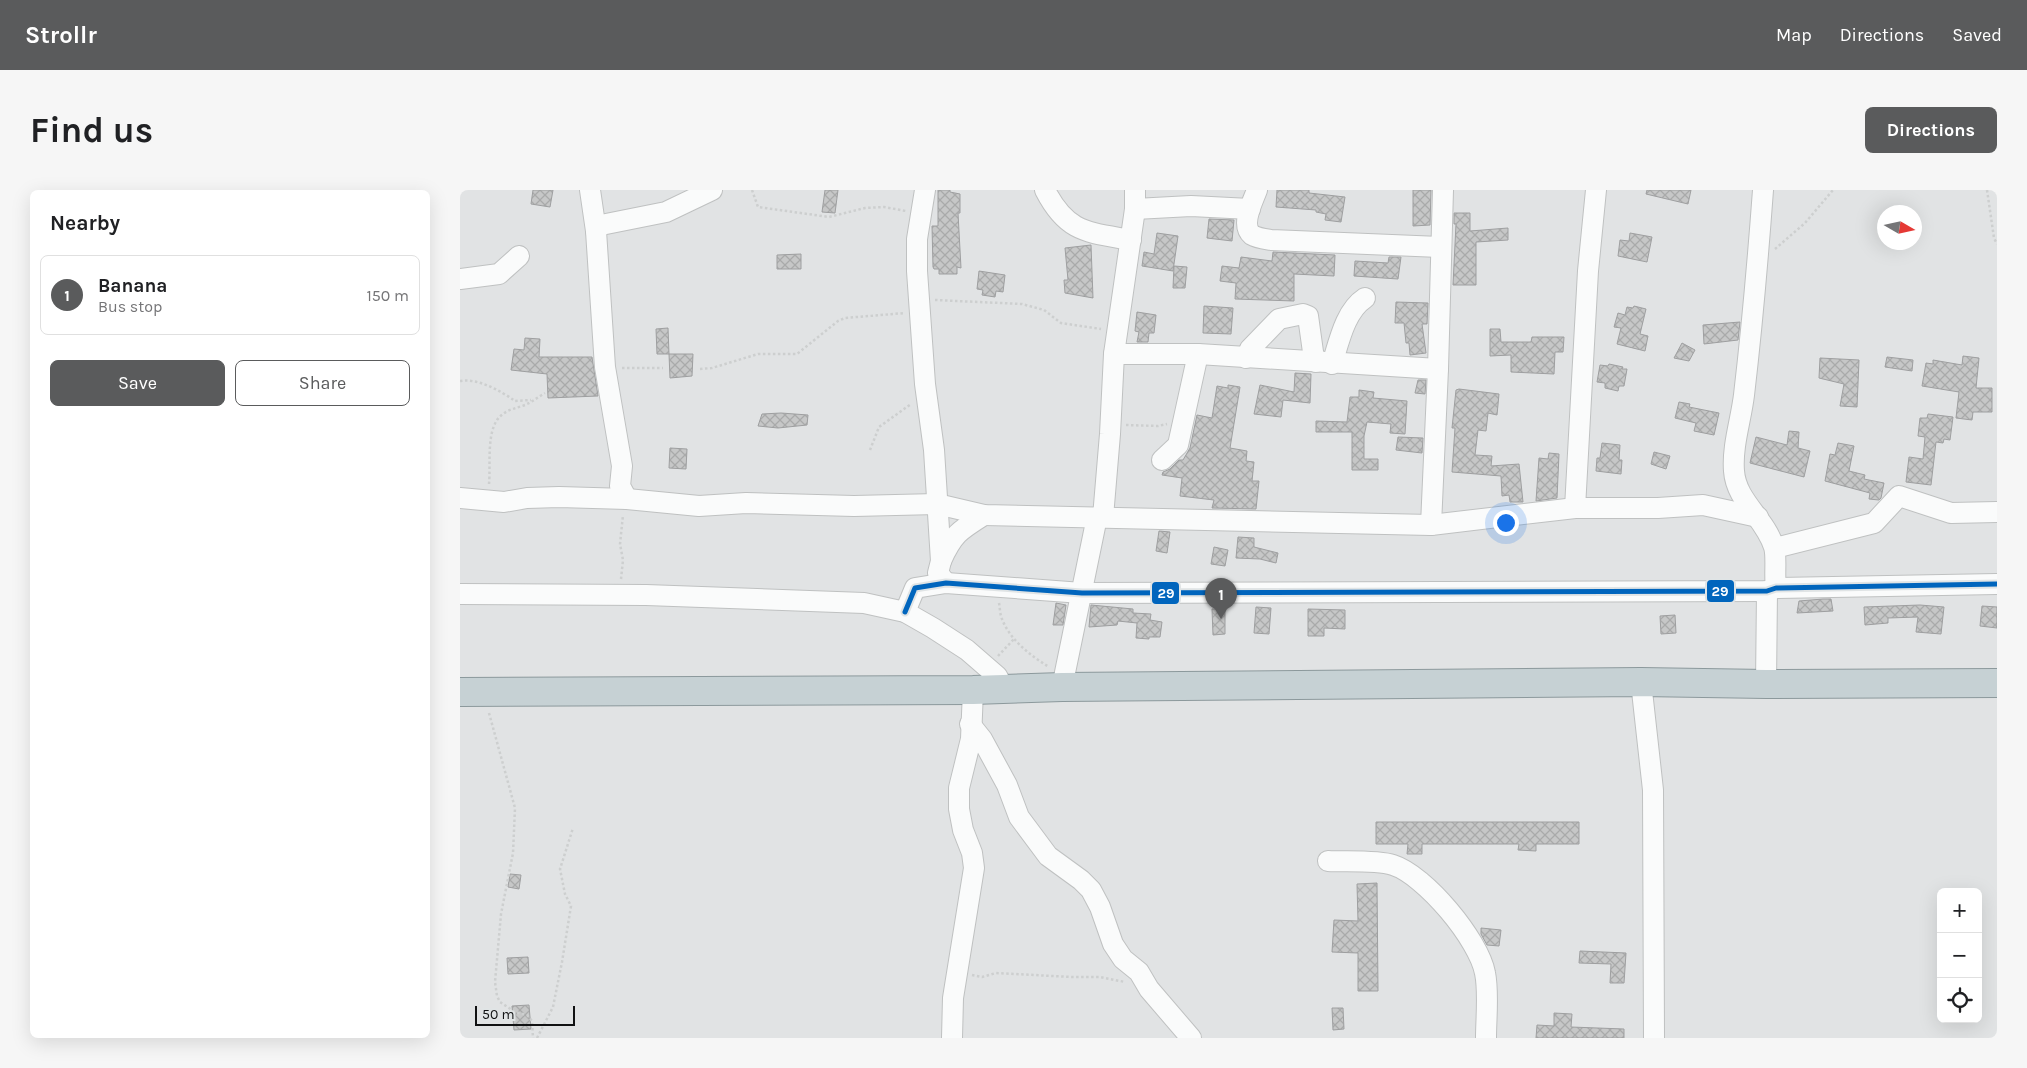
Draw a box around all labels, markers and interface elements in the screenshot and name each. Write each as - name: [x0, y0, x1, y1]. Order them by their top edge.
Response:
- text: Strollr: [25, 21, 97, 49]
- text: Map: [1776, 24, 1812, 46]
- text: Directions: [1840, 24, 1924, 46]
- text: Saved: [1952, 24, 2002, 46]
- button: Directions: [1865, 107, 1997, 153]
- text: Find us: [30, 110, 153, 151]
- north arrow: [1877, 205, 1922, 250]
- text: Nearby: [50, 211, 120, 235]
- text: Banana: [98, 275, 167, 297]
- text: 1: [64, 286, 70, 305]
- text: 150 m: [366, 286, 409, 305]
- text: Bus stop: [98, 297, 162, 316]
- button: Save: [50, 360, 225, 406]
- button: Share: [235, 360, 410, 406]
- your location: [1493, 510, 1519, 536]
- pin: 1: [1205, 578, 1237, 619]
- line badge: 29: [1706, 579, 1735, 603]
- line badge: 29: [1151, 581, 1180, 605]
- text: 29: [1711, 583, 1729, 600]
- text: 29: [1157, 585, 1175, 602]
- map controls: [1937, 888, 1982, 1023]
- button: +: [1937, 888, 1982, 933]
- button: −: [1937, 933, 1982, 978]
- button: locate: [1937, 978, 1982, 1023]
- scale bar: [475, 1003, 575, 1026]
- text: 50 m: [482, 1006, 515, 1023]

